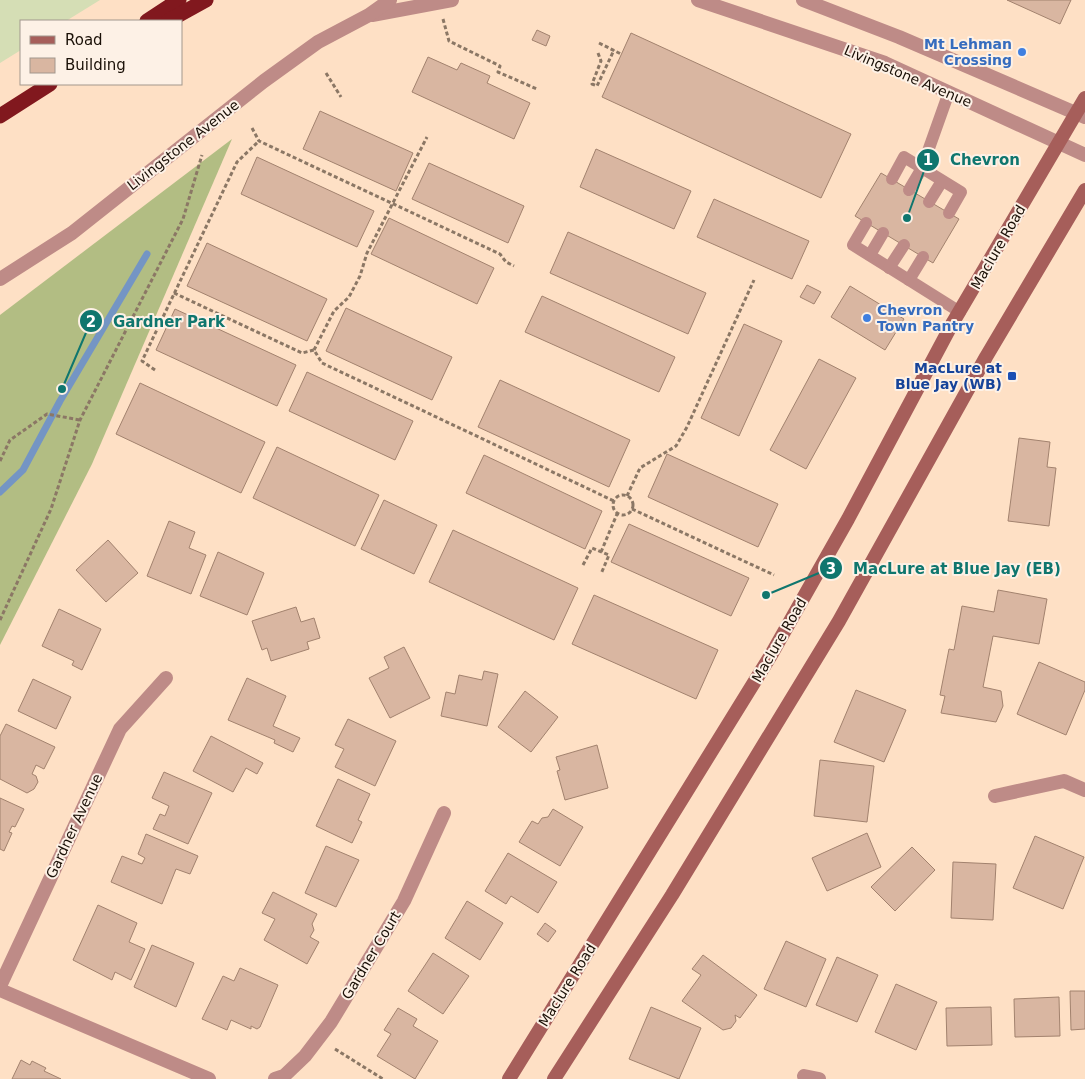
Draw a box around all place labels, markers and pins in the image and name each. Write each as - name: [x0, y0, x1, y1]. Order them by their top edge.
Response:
- place label: Mt Lehman Crossing: [924, 36, 1012, 68]
- marker: Mt Lehman Crossing: [1016, 46, 1028, 58]
- callout: Chevron: [915, 145, 1030, 175]
- place label: Chevron Town Pantry: [877, 302, 974, 334]
- callout: Gardner Park: [78, 306, 236, 336]
- marker: Chevron Town Pantry: [861, 312, 873, 324]
- place label: MacLure at Blue Jay (WB): [895, 360, 1002, 392]
- marker: MacLure at Blue Jay (WB): [1006, 370, 1018, 382]
- callout: MacLure at Blue Jay (EB): [818, 553, 1071, 583]

